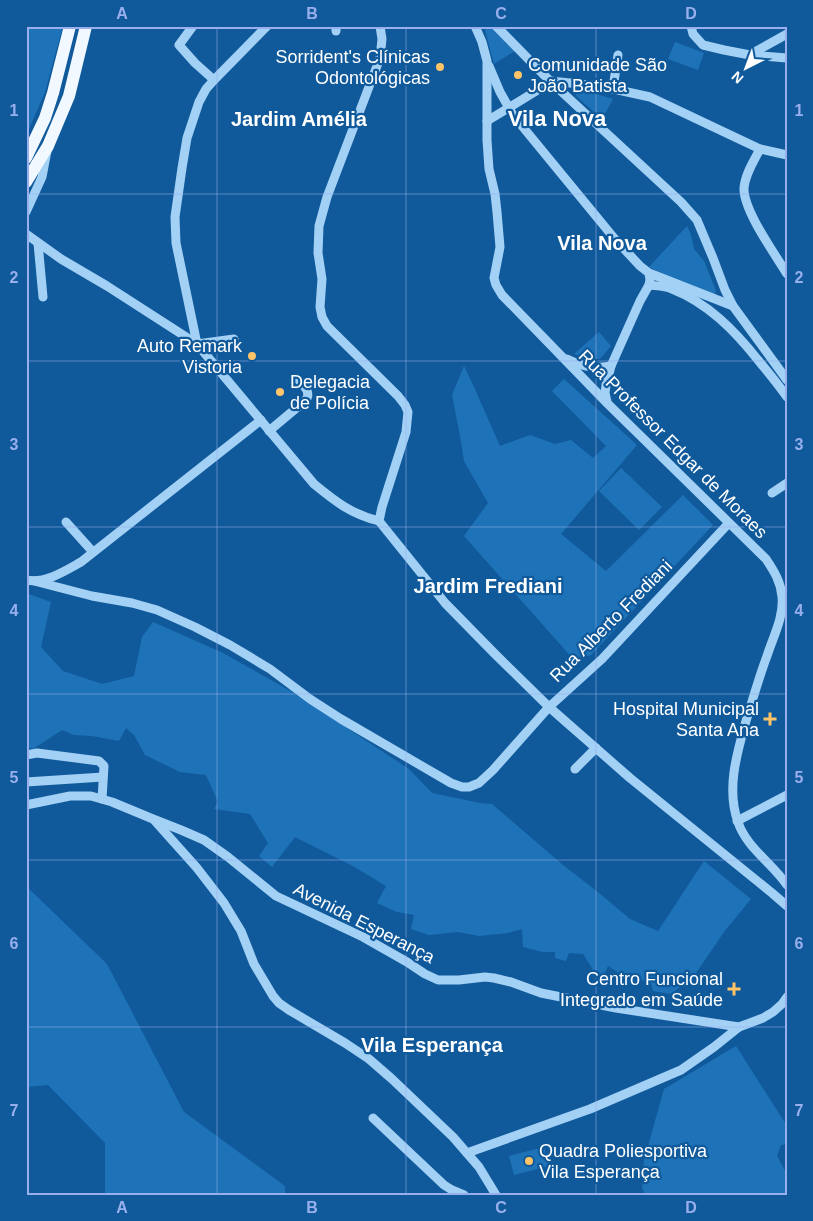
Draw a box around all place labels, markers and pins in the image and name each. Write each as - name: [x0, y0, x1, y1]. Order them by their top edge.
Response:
- place label: Sorrident's Clínicas Odontológicas: [276, 47, 430, 88]
- place label: Comunidade São João Batista: [528, 55, 667, 96]
- marker: Sorrident's Clínicas Odontológicas: [434, 61, 446, 73]
- marker: Comunidade São João Batista: [512, 69, 524, 81]
- place label: Auto Remark Vistoria: [137, 336, 243, 377]
- marker: Auto Remark Vistoria: [246, 350, 258, 362]
- place label: Delegacia de Polícia: [290, 372, 371, 413]
- marker: Delegacia de Polícia: [274, 386, 286, 398]
- place label: Hospital Municipal Santa Ana: [613, 699, 760, 740]
- marker: Hospital Municipal Santa Ana: [763, 712, 777, 726]
- place label: Centro Funcional Integrado em Saúde: [560, 969, 723, 1010]
- marker: Centro Funcional Integrado em Saúde: [727, 982, 741, 996]
- place label: Quadra Poliesportiva Vila Esperança: [539, 1141, 708, 1182]
- marker: Quadra Poliesportiva Vila Esperança: [523, 1155, 535, 1167]

